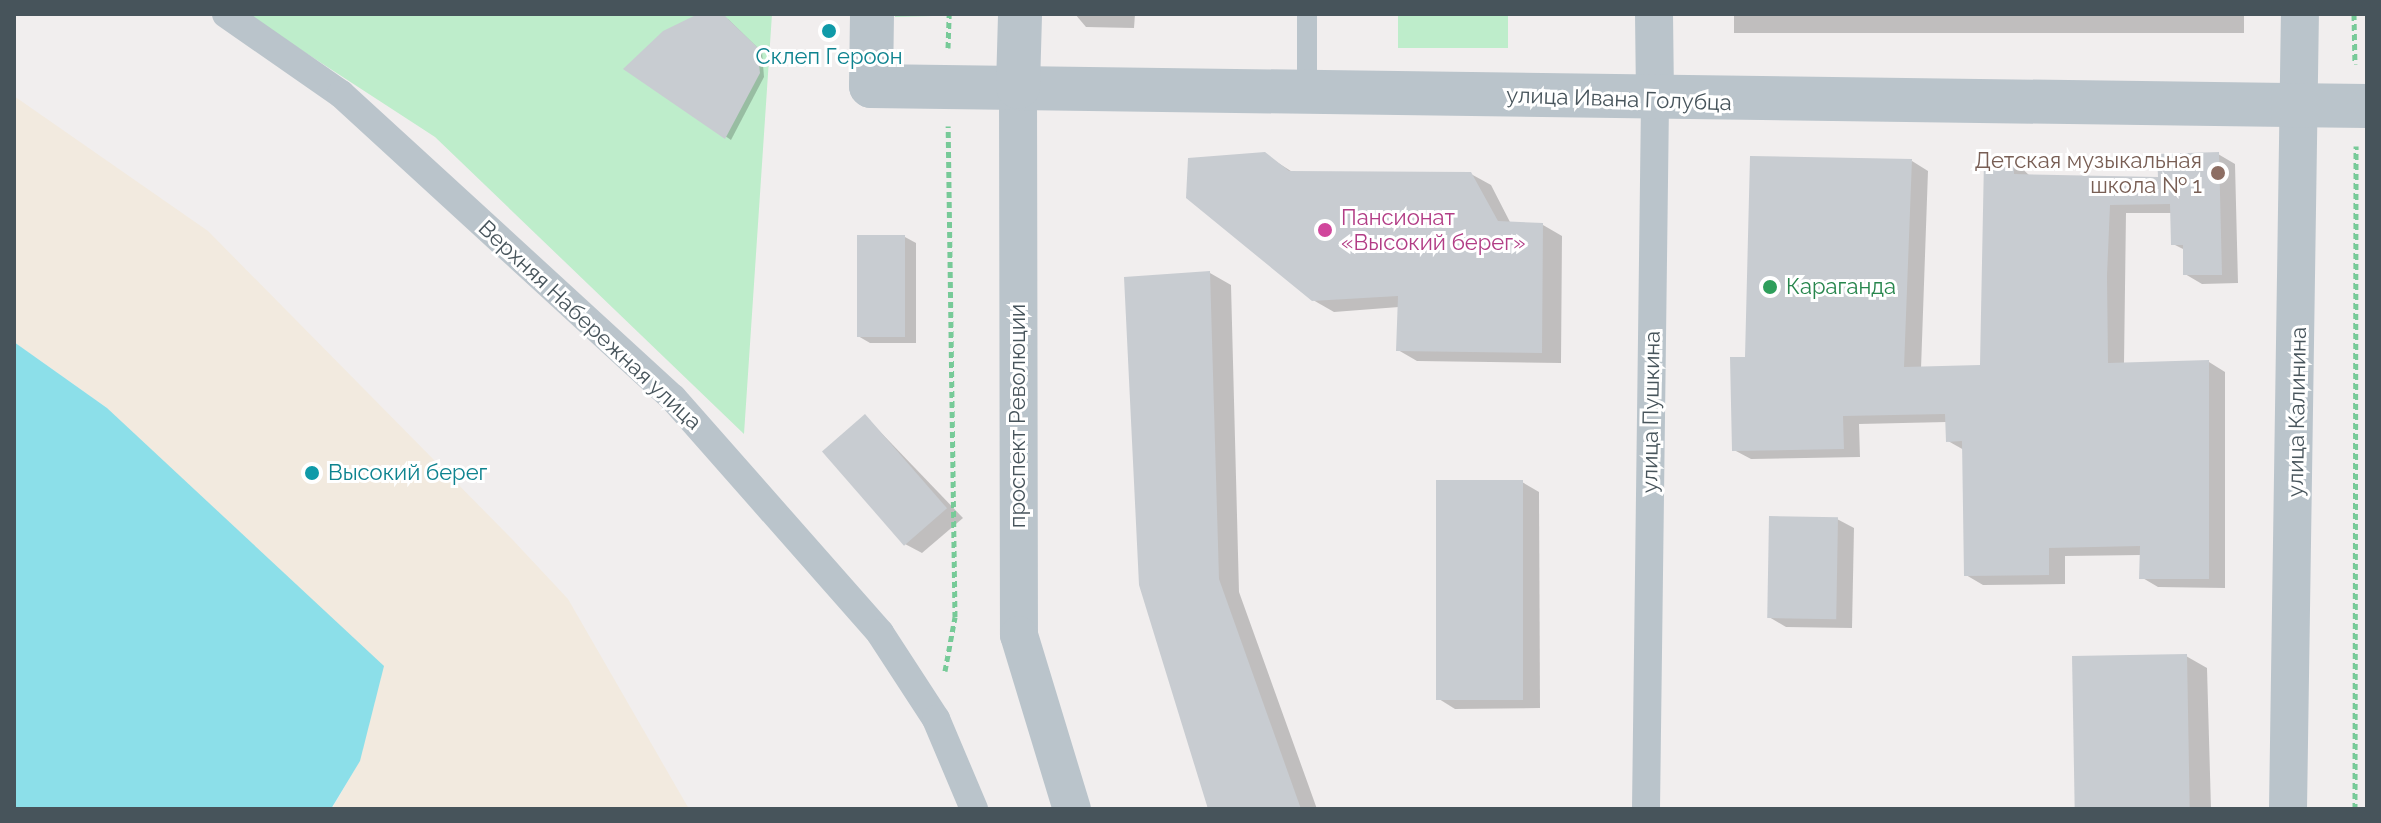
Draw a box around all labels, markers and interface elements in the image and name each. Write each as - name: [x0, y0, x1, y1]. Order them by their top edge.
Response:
- marker: Склеп Героон: [820, 22, 838, 40]
- place label: Склеп Героон: [756, 44, 902, 70]
- street label: улица Ивана Голубца: [1506, 82, 1732, 116]
- place label: Детская музыкальная школа № 1: [1974, 147, 2202, 198]
- marker: Детская музыкальная школа № 1: [2209, 164, 2227, 182]
- place label: Пансионат «Высокий берег»: [1341, 204, 1526, 256]
- street label: Верхняя Набережная улица: [473, 214, 707, 436]
- marker: Пансионат «Высокий берег»: [1316, 221, 1334, 239]
- place label: Караганда: [1786, 274, 1896, 300]
- marker: Караганда: [1761, 278, 1779, 296]
- street label: проспект Революции: [1005, 304, 1031, 528]
- street label: улица Калинина: [2282, 327, 2312, 497]
- street label: улица Пушкина: [1636, 331, 1666, 493]
- place label: Высокий берег: [328, 460, 487, 486]
- marker: Высокий берег: [303, 464, 321, 482]

